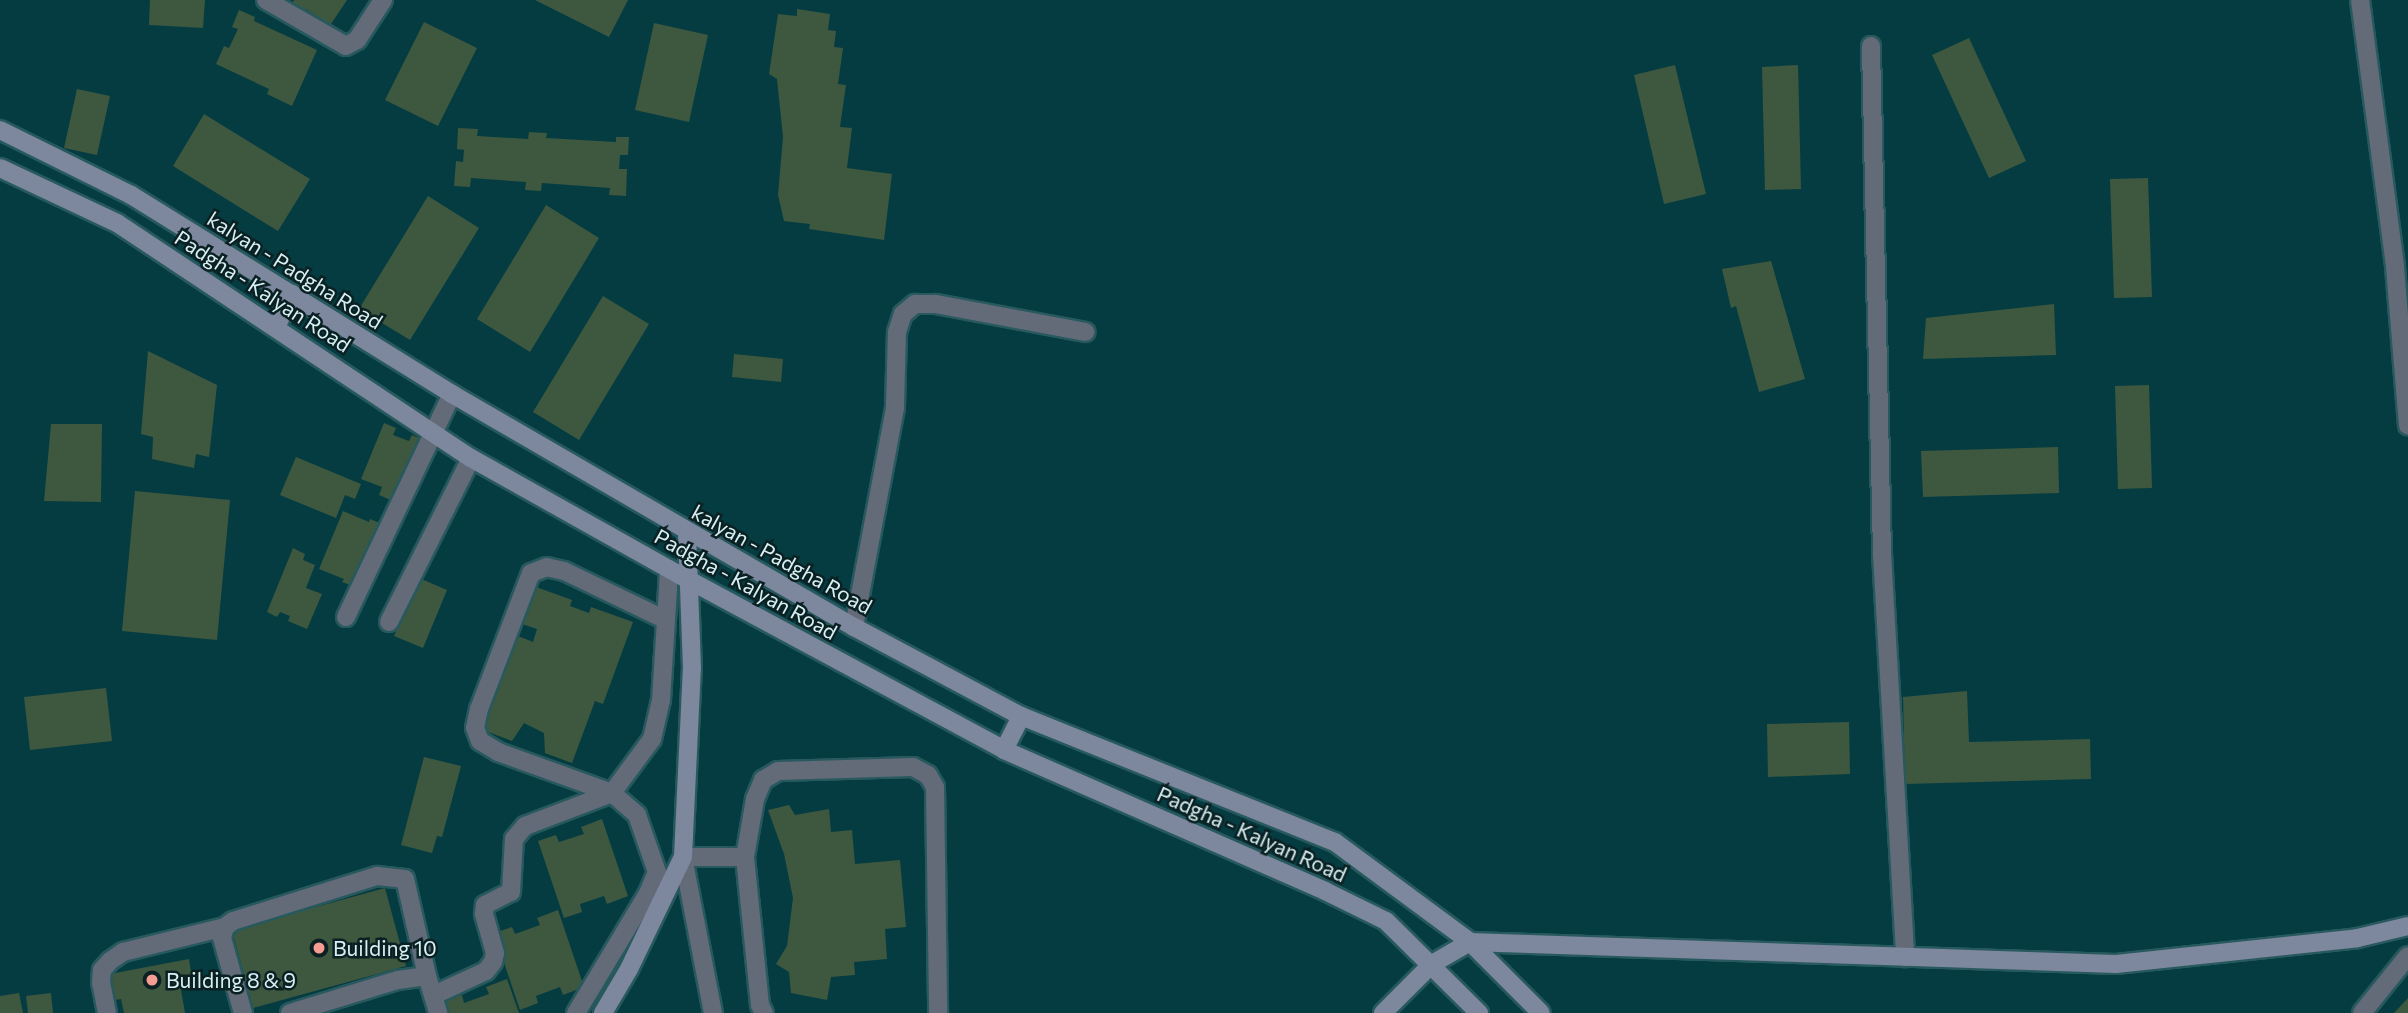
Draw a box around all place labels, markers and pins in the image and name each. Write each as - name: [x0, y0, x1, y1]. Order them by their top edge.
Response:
- place label: Building 10: [333, 935, 437, 961]
- marker: Building 10: [311, 940, 327, 956]
- place label: Building 8 & 9: [166, 967, 296, 993]
- marker: Building 8 & 9: [144, 972, 160, 988]

